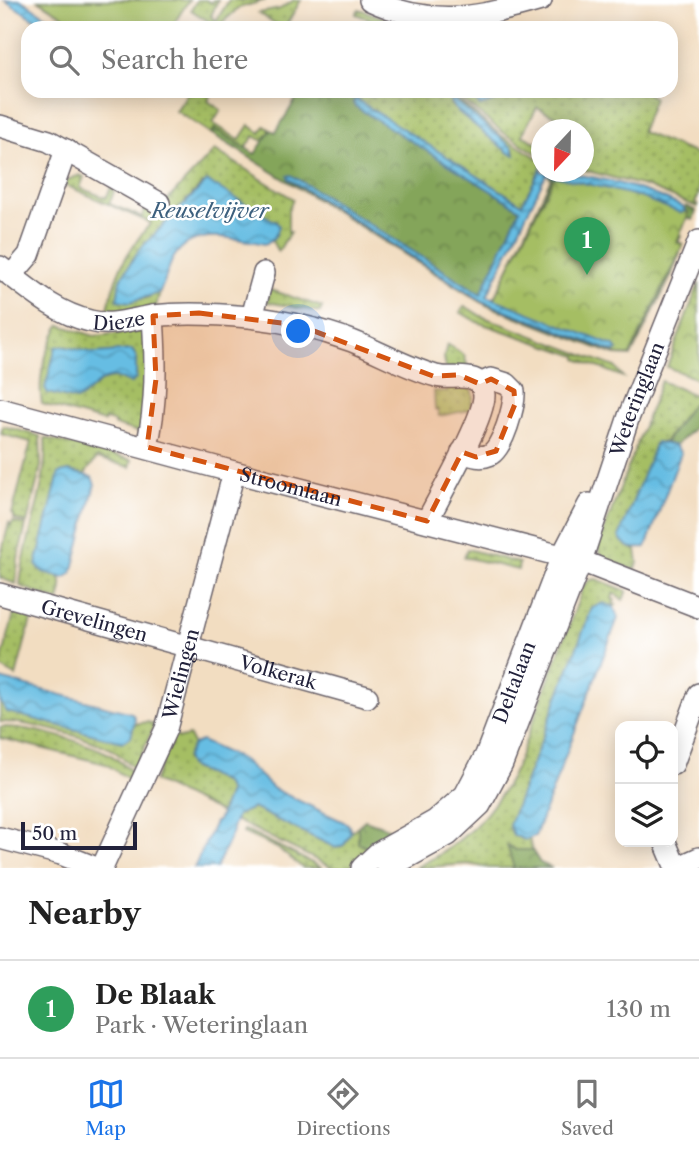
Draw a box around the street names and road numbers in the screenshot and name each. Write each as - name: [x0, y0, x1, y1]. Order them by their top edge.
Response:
- street label: Dieze: [92, 307, 147, 336]
- street label: Weteringlaan: [605, 339, 669, 460]
- street label: Stroomlaan: [237, 463, 344, 511]
- street label: Grevelingen: [38, 595, 150, 647]
- street label: Wielingen: [158, 626, 204, 723]
- street label: Deltalaan: [488, 638, 540, 727]
- street label: Volkerak: [236, 651, 320, 695]

